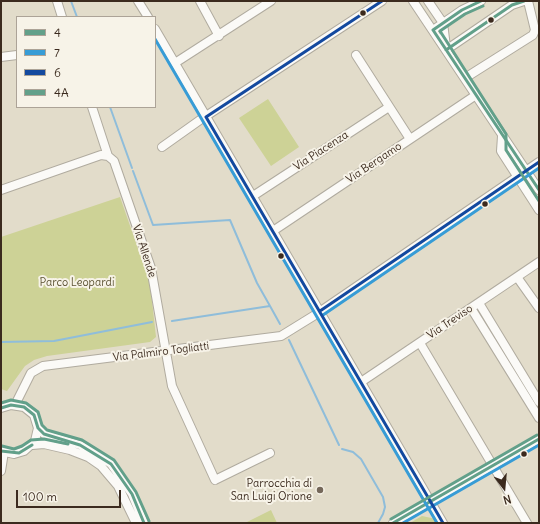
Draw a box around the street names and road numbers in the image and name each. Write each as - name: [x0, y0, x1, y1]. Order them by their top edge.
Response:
- street label: Via Piacenza: [291, 128, 351, 174]
- street label: Via Bergamo: [344, 140, 404, 186]
- street label: Via Allende: [129, 223, 159, 279]
- street label: Via Treviso: [425, 302, 475, 342]
- street label: Via Palmiro Togliatti: [112, 340, 210, 364]

